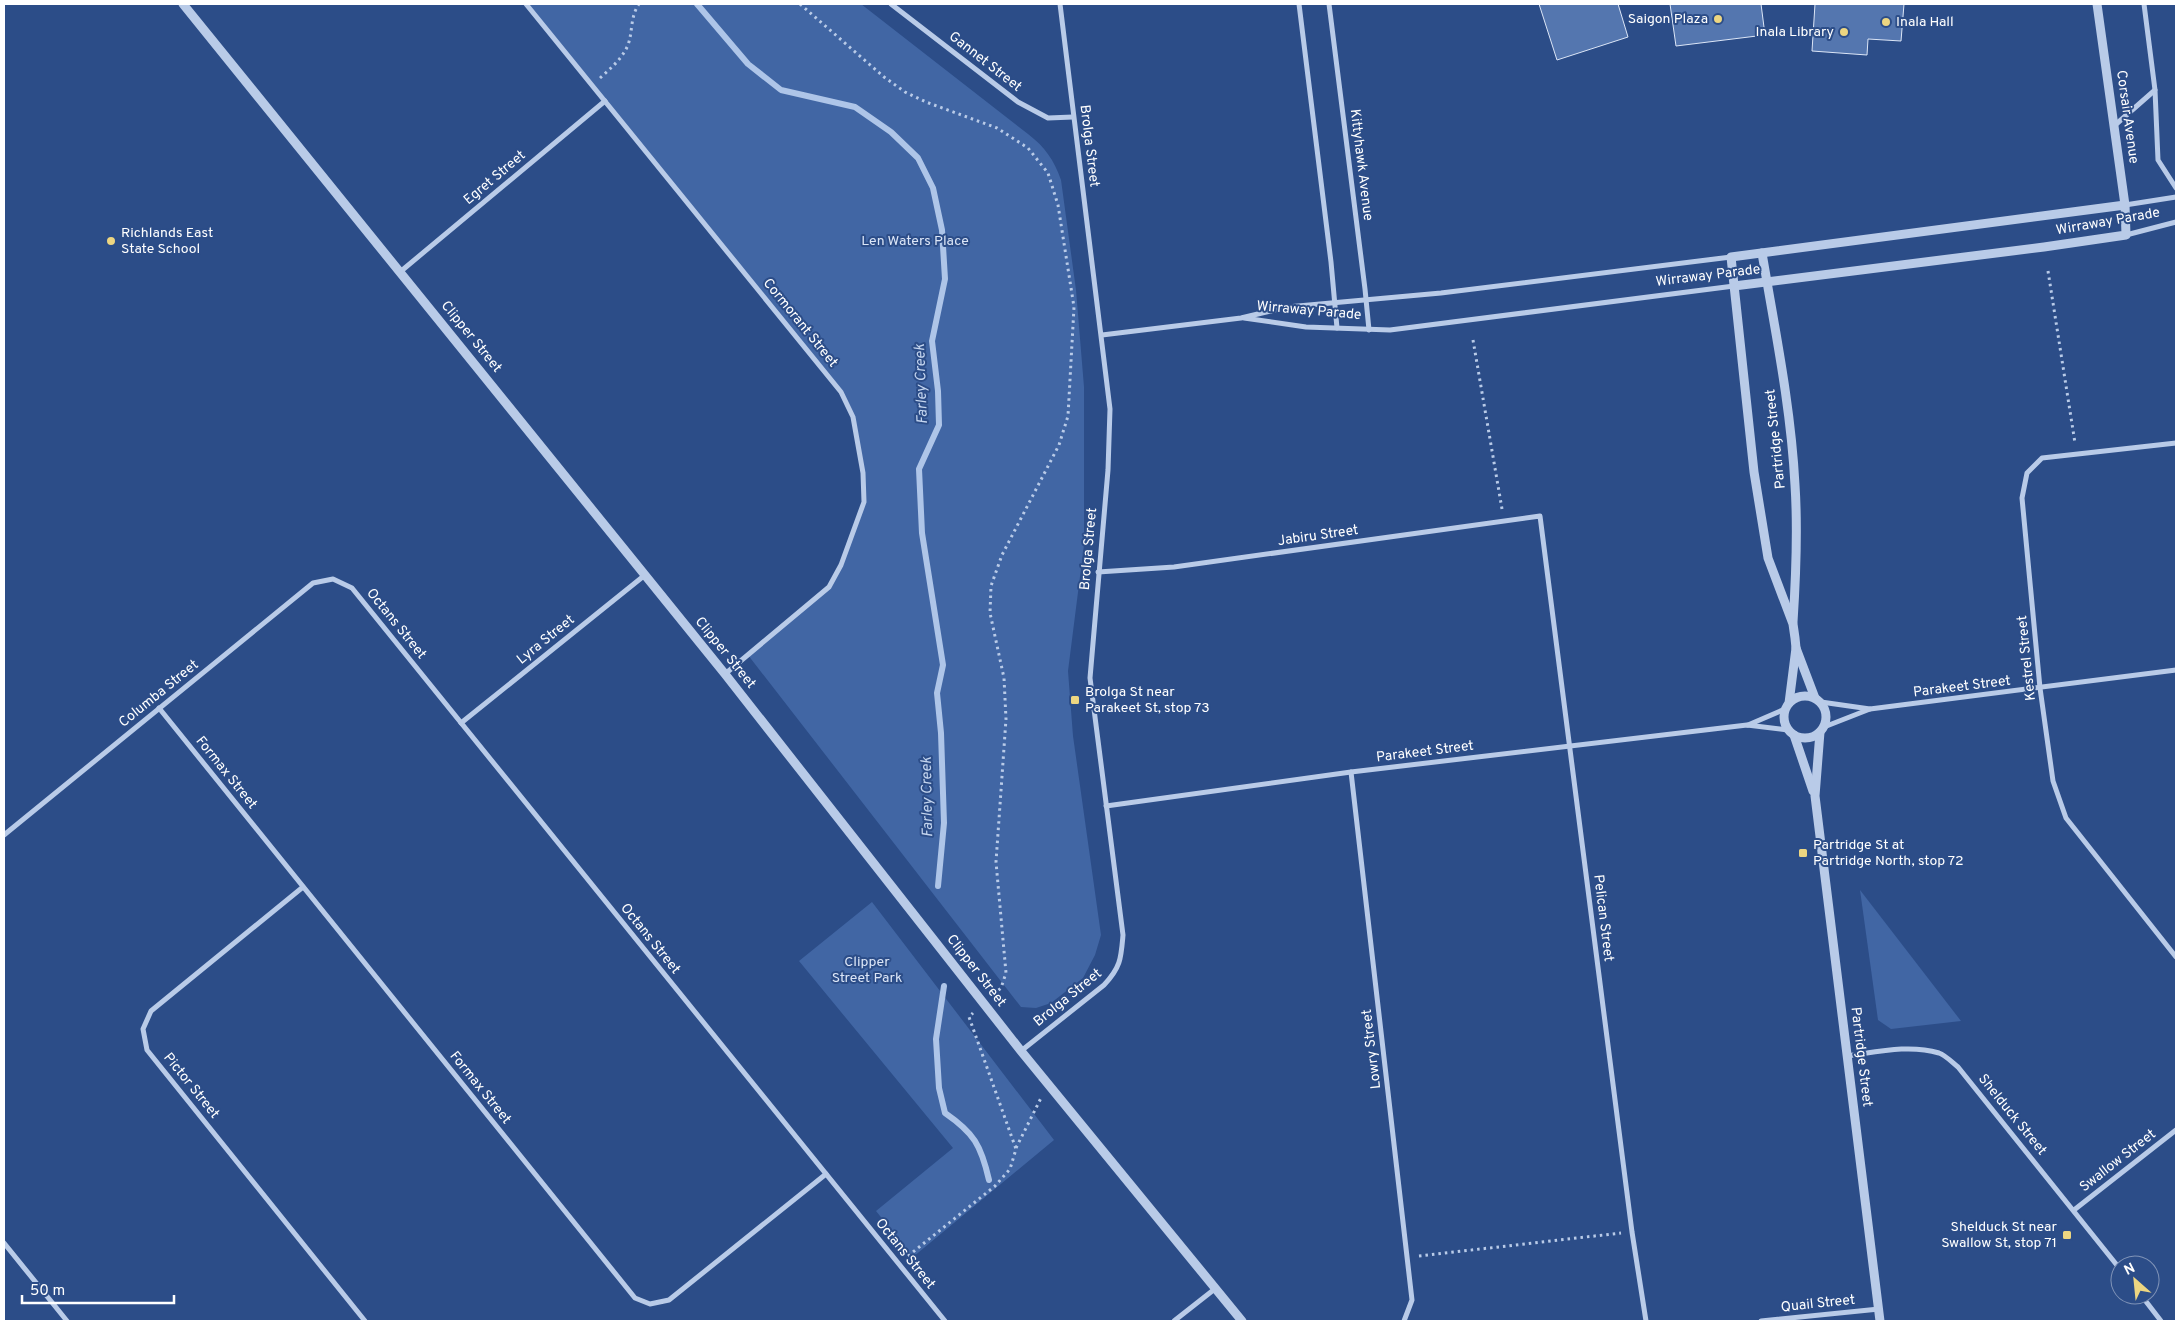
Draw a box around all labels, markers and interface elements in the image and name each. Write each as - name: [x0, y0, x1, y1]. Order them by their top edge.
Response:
- place label: Saigon Plaza: [1628, 11, 1708, 28]
- marker: Saigon Plaza: [1712, 13, 1724, 25]
- place label: Inala Hall: [1896, 14, 1954, 31]
- marker: Inala Hall: [1880, 16, 1892, 28]
- place label: Inala Library: [1756, 24, 1834, 41]
- marker: Inala Library: [1838, 26, 1850, 38]
- street label: Gannet Street: [945, 28, 1025, 96]
- street label: Corsair Avenue: [2112, 69, 2142, 165]
- street label: Brolga Street: [1076, 104, 1102, 188]
- street label: Kittyhawk Avenue: [1346, 108, 1376, 222]
- street label: Egret Street: [461, 147, 529, 209]
- street label: Wirraway Parade: [2055, 204, 2161, 240]
- place label: Richlands East State School: [121, 225, 213, 258]
- park label: Len Waters Place: [861, 233, 969, 250]
- marker: Richlands East State School: [105, 235, 117, 247]
- street label: Wirraway Parade: [1655, 261, 1761, 291]
- street label: Cormorant Street: [759, 275, 841, 371]
- street label: Clipper Street: [437, 298, 505, 376]
- street label: Wirraway Parade: [1256, 298, 1362, 324]
- water label: Farley Creek: [911, 343, 933, 425]
- street label: Partridge Street: [1762, 388, 1790, 490]
- street label: Brolga Street: [1077, 507, 1101, 591]
- street label: Jabiru Street: [1276, 522, 1360, 550]
- street label: Octans Street: [362, 585, 430, 663]
- street label: Lyra Street: [514, 612, 578, 668]
- street label: Clipper Street: [691, 614, 759, 692]
- street label: Kestrel Street: [2014, 615, 2040, 701]
- street label: Columba Street: [116, 657, 202, 731]
- street label: Parakeet Street: [1912, 673, 2012, 701]
- place label: Brolga St near Parakeet St, stop 73: [1085, 684, 1210, 717]
- marker: Brolga St near Parakeet St, stop 73: [1069, 694, 1081, 706]
- street label: Formax Street: [192, 733, 260, 813]
- street label: Parakeet Street: [1375, 738, 1475, 766]
- water label: Farley Creek: [918, 756, 938, 837]
- place label: Partridge St at Partridge North, stop 72: [1813, 837, 1964, 870]
- marker: Partridge St at Partridge North, stop 72: [1797, 847, 1809, 859]
- street label: Pelican Street: [1589, 873, 1617, 963]
- street label: Octans Street: [616, 900, 684, 978]
- street label: Clipper Street: [942, 931, 1010, 1011]
- park label: Clipper Street Park: [832, 954, 902, 987]
- street label: Brolga Street: [1030, 965, 1106, 1031]
- street label: Partridge Street: [1846, 1006, 1876, 1108]
- street label: Lowry Street: [1359, 1008, 1385, 1090]
- street label: Formax Street: [446, 1048, 514, 1128]
- street label: Pictor Street: [159, 1050, 223, 1122]
- street label: Shelduck Street: [1974, 1071, 2050, 1159]
- street label: Swallow Street: [2077, 1126, 2159, 1196]
- street label: Octans Street: [871, 1215, 939, 1293]
- place label: Shelduck St near Swallow St, stop 71: [1941, 1219, 2058, 1252]
- marker: Shelduck St near Swallow St, stop 71: [2061, 1229, 2073, 1241]
- north arrow: [2110, 1255, 2160, 1305]
- text: N: [2121, 1260, 2138, 1280]
- scale bar: [22, 1272, 175, 1304]
- text: 50 m: [30, 1282, 65, 1301]
- street label: Quail Street: [1780, 1292, 1856, 1316]

